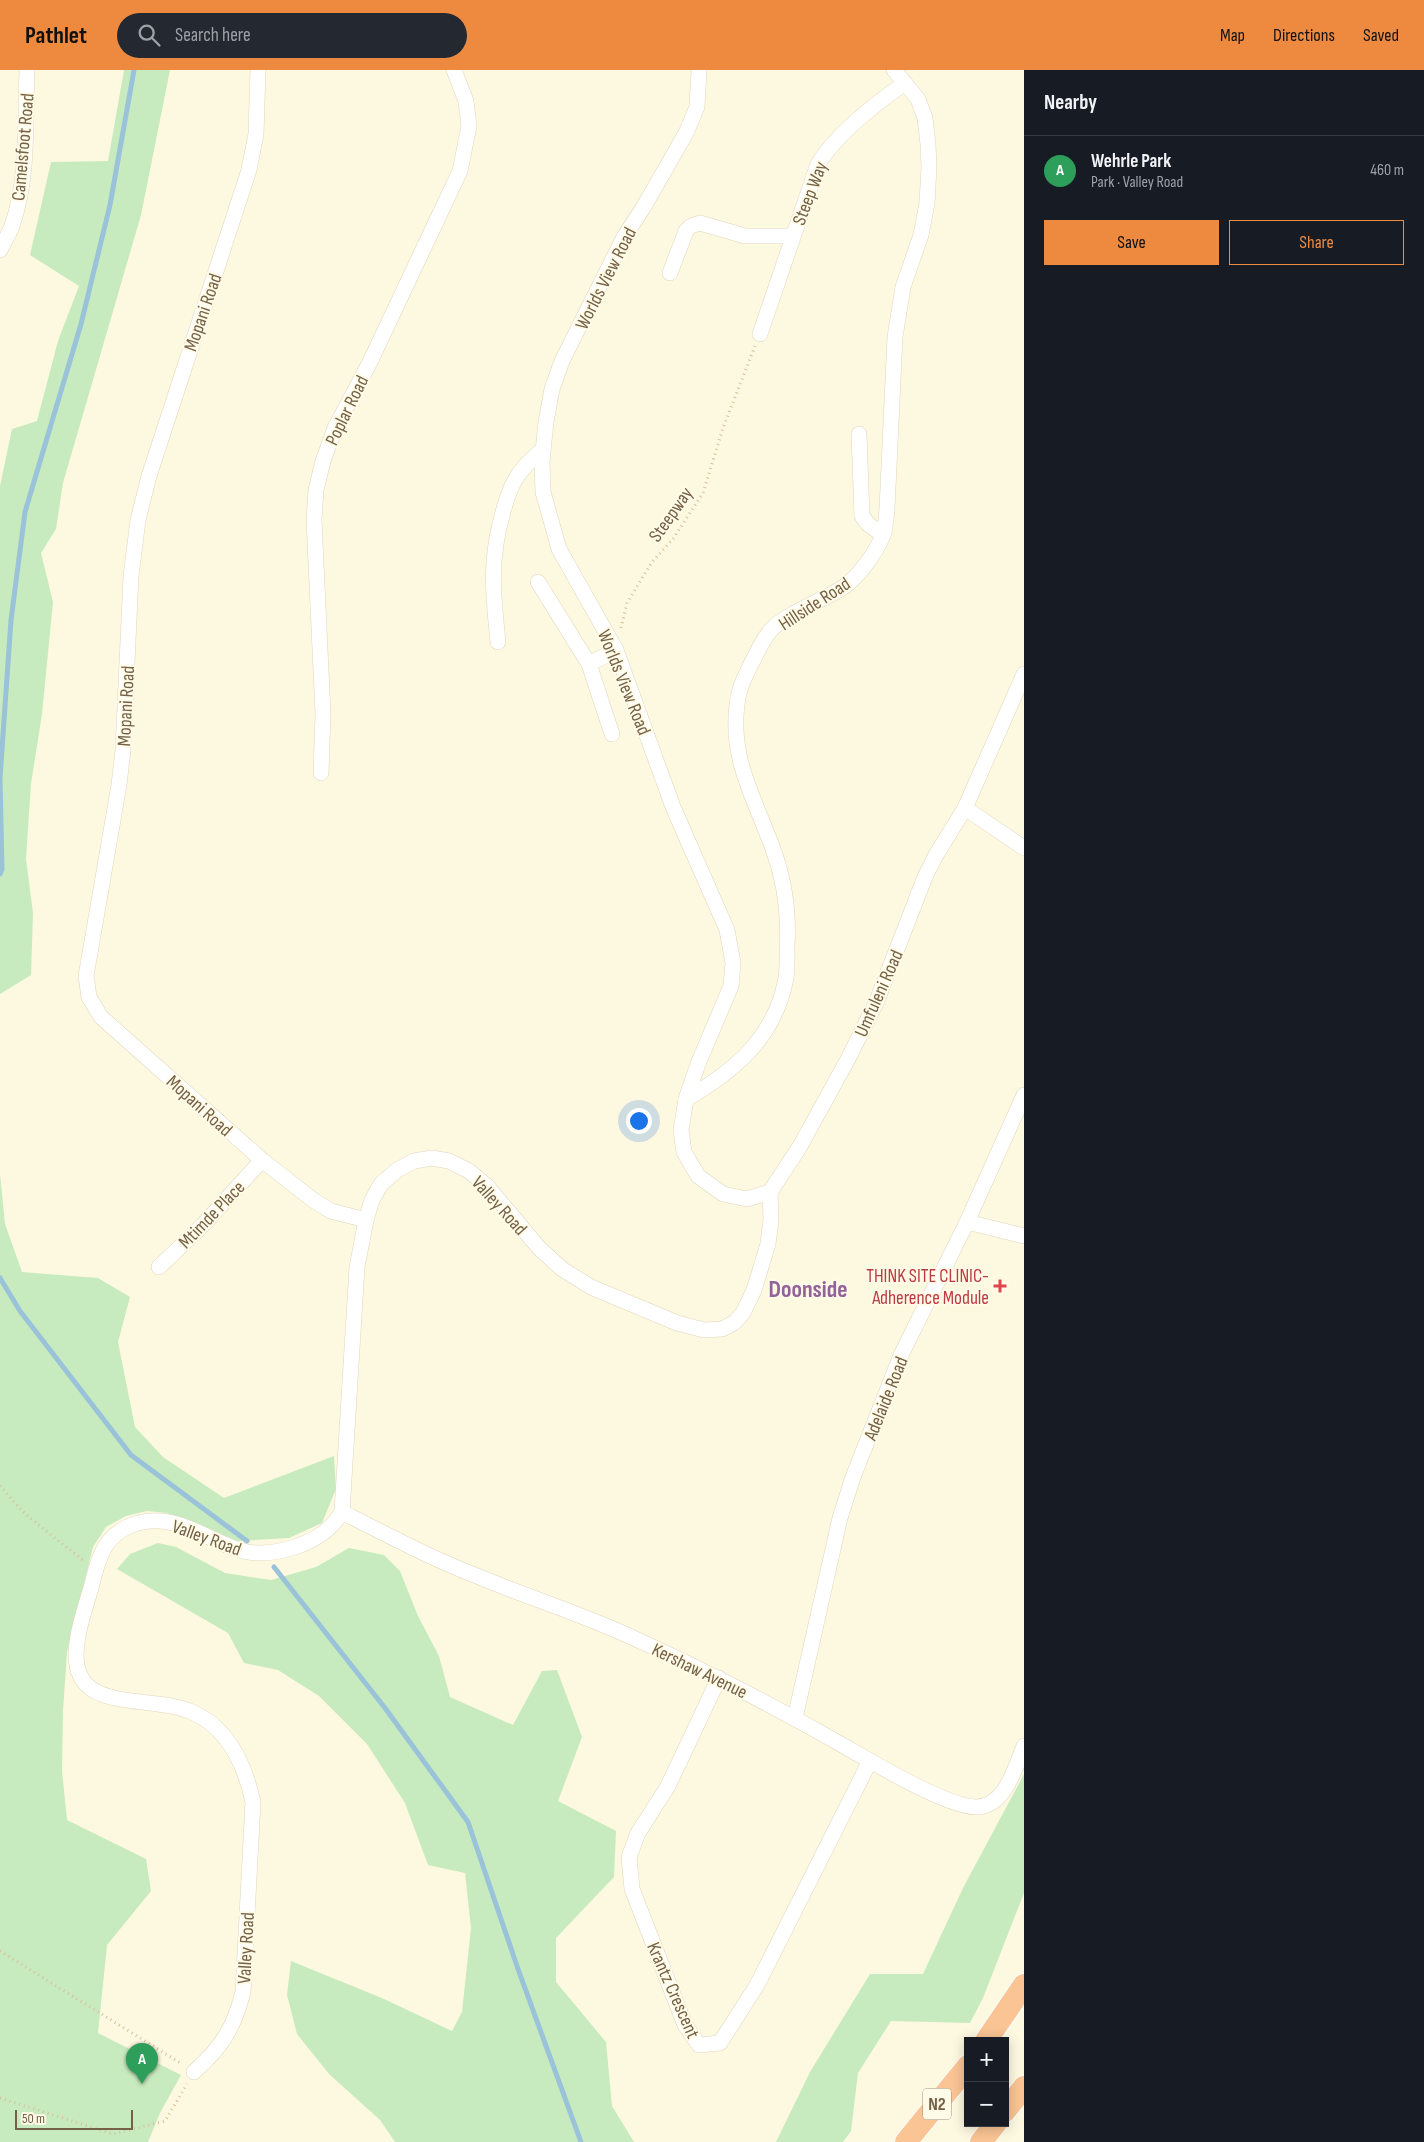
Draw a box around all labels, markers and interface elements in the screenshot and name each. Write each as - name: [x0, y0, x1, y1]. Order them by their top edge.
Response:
- search box: [117, 13, 467, 58]
- text: Pathlet: [25, 21, 87, 50]
- icon: search: [135, 21, 163, 49]
- text: Search here: [175, 24, 251, 47]
- text: Map: [1220, 25, 1245, 46]
- text: Directions: [1273, 25, 1335, 46]
- text: Saved: [1363, 25, 1399, 46]
- text: Nearby: [1044, 90, 1097, 115]
- street label: Camelsfoot Road: [7, 92, 40, 202]
- text: Wehrle Park: [1091, 150, 1171, 173]
- street label: Steep Way: [788, 158, 833, 229]
- text: A: [1056, 161, 1064, 180]
- text: 460 m: [1370, 161, 1404, 180]
- text: Park · Valley Road: [1091, 173, 1183, 192]
- button: Save: [1044, 220, 1219, 265]
- button: Share: [1229, 220, 1404, 265]
- street label: Worlds View Road: [571, 224, 642, 334]
- street label: Mopani Road: [179, 271, 227, 354]
- street label: Poplar Road: [321, 372, 374, 449]
- street label: Steepway: [644, 482, 699, 547]
- street label: Hillside Road: [775, 573, 855, 636]
- street label: Worlds View Road: [592, 626, 655, 739]
- street label: Mopani Road: [113, 665, 140, 747]
- street label: Umfuleni Road: [850, 947, 909, 1041]
- street label: Mopani Road: [161, 1071, 237, 1142]
- your location: [626, 1108, 652, 1134]
- street label: Valley Road: [466, 1172, 531, 1240]
- street label: Mtimde Place: [174, 1176, 250, 1254]
- place label: THINK SITE CLINIC- Adherence Module: [866, 1265, 989, 1310]
- district label: Doonside: [769, 1275, 847, 1304]
- marker: THINK SITE CLINIC- Adherence Module: [993, 1279, 1007, 1293]
- street label: Adelaide Road: [859, 1353, 914, 1445]
- street label: Valley Road: [169, 1515, 244, 1562]
- street label: Kershaw Avenue: [648, 1638, 751, 1704]
- street label: Valley Road: [233, 1912, 260, 1985]
- street label: Krantz Crescent: [641, 1939, 704, 2043]
- map controls: [964, 2037, 1009, 2127]
- button: +: [964, 2037, 1009, 2082]
- pin: A: [126, 2043, 158, 2084]
- button: −: [964, 2082, 1009, 2127]
- road number: N2: [923, 2088, 951, 2120]
- scale bar: [15, 2107, 132, 2130]
- text: 50 m: [22, 2110, 45, 2127]

